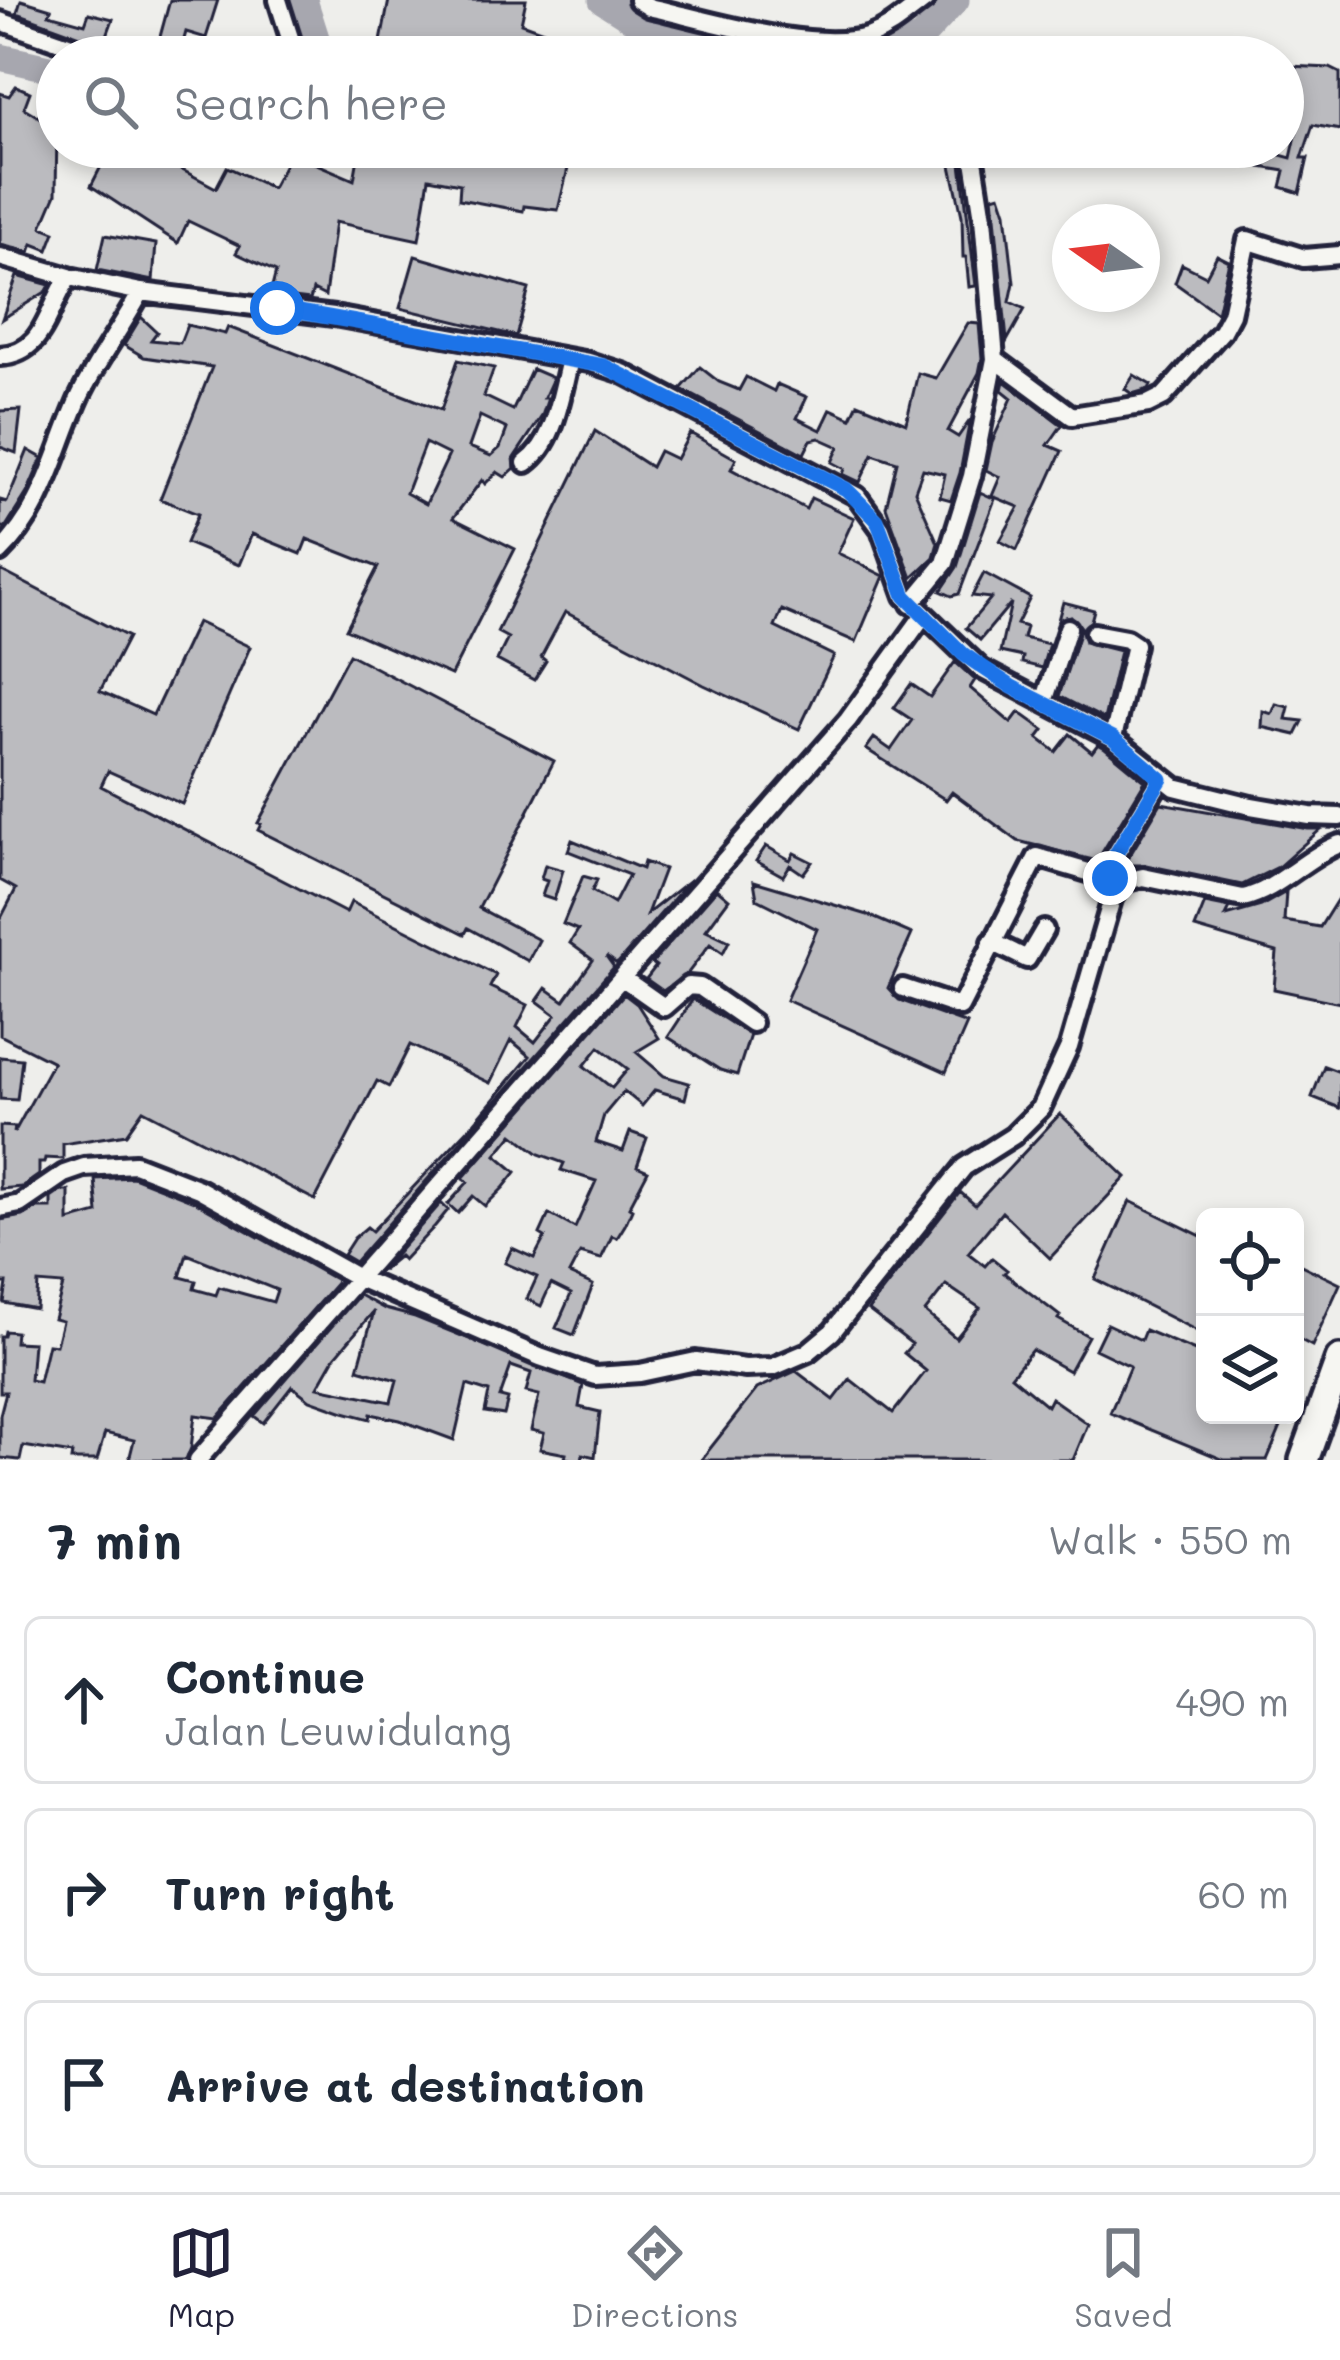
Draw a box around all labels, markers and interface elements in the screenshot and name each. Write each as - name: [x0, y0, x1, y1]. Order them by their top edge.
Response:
- search box: [36, 36, 1304, 168]
- icon: search: [78, 69, 144, 135]
- text: Search here: [174, 73, 448, 131]
- north arrow: [1052, 204, 1160, 312]
- route start: [250, 281, 304, 335]
- route end: [1083, 851, 1137, 905]
- map controls: [1196, 1208, 1304, 1424]
- button: locate: [1196, 1208, 1304, 1316]
- button: layers: [1196, 1316, 1304, 1424]
- text: 7 min: [48, 1505, 182, 1572]
- text: Walk · 550 m: [1048, 1513, 1292, 1564]
- text: Continue: [165, 1646, 365, 1704]
- icon: ahead: [51, 1667, 117, 1733]
- text: 490 m: [1175, 1675, 1289, 1726]
- text: Jalan Leuwidulang: [165, 1704, 511, 1755]
- icon: right: [51, 1859, 117, 1925]
- text: Turn right: [165, 1863, 394, 1921]
- text: 60 m: [1198, 1867, 1289, 1918]
- icon: arrive: [51, 2051, 117, 2117]
- text: Arrive at destination: [165, 2055, 645, 2113]
- tab: Map: [168, 2220, 235, 2335]
- tab: Directions: [571, 2220, 738, 2335]
- tab: Saved: [1074, 2220, 1172, 2335]

